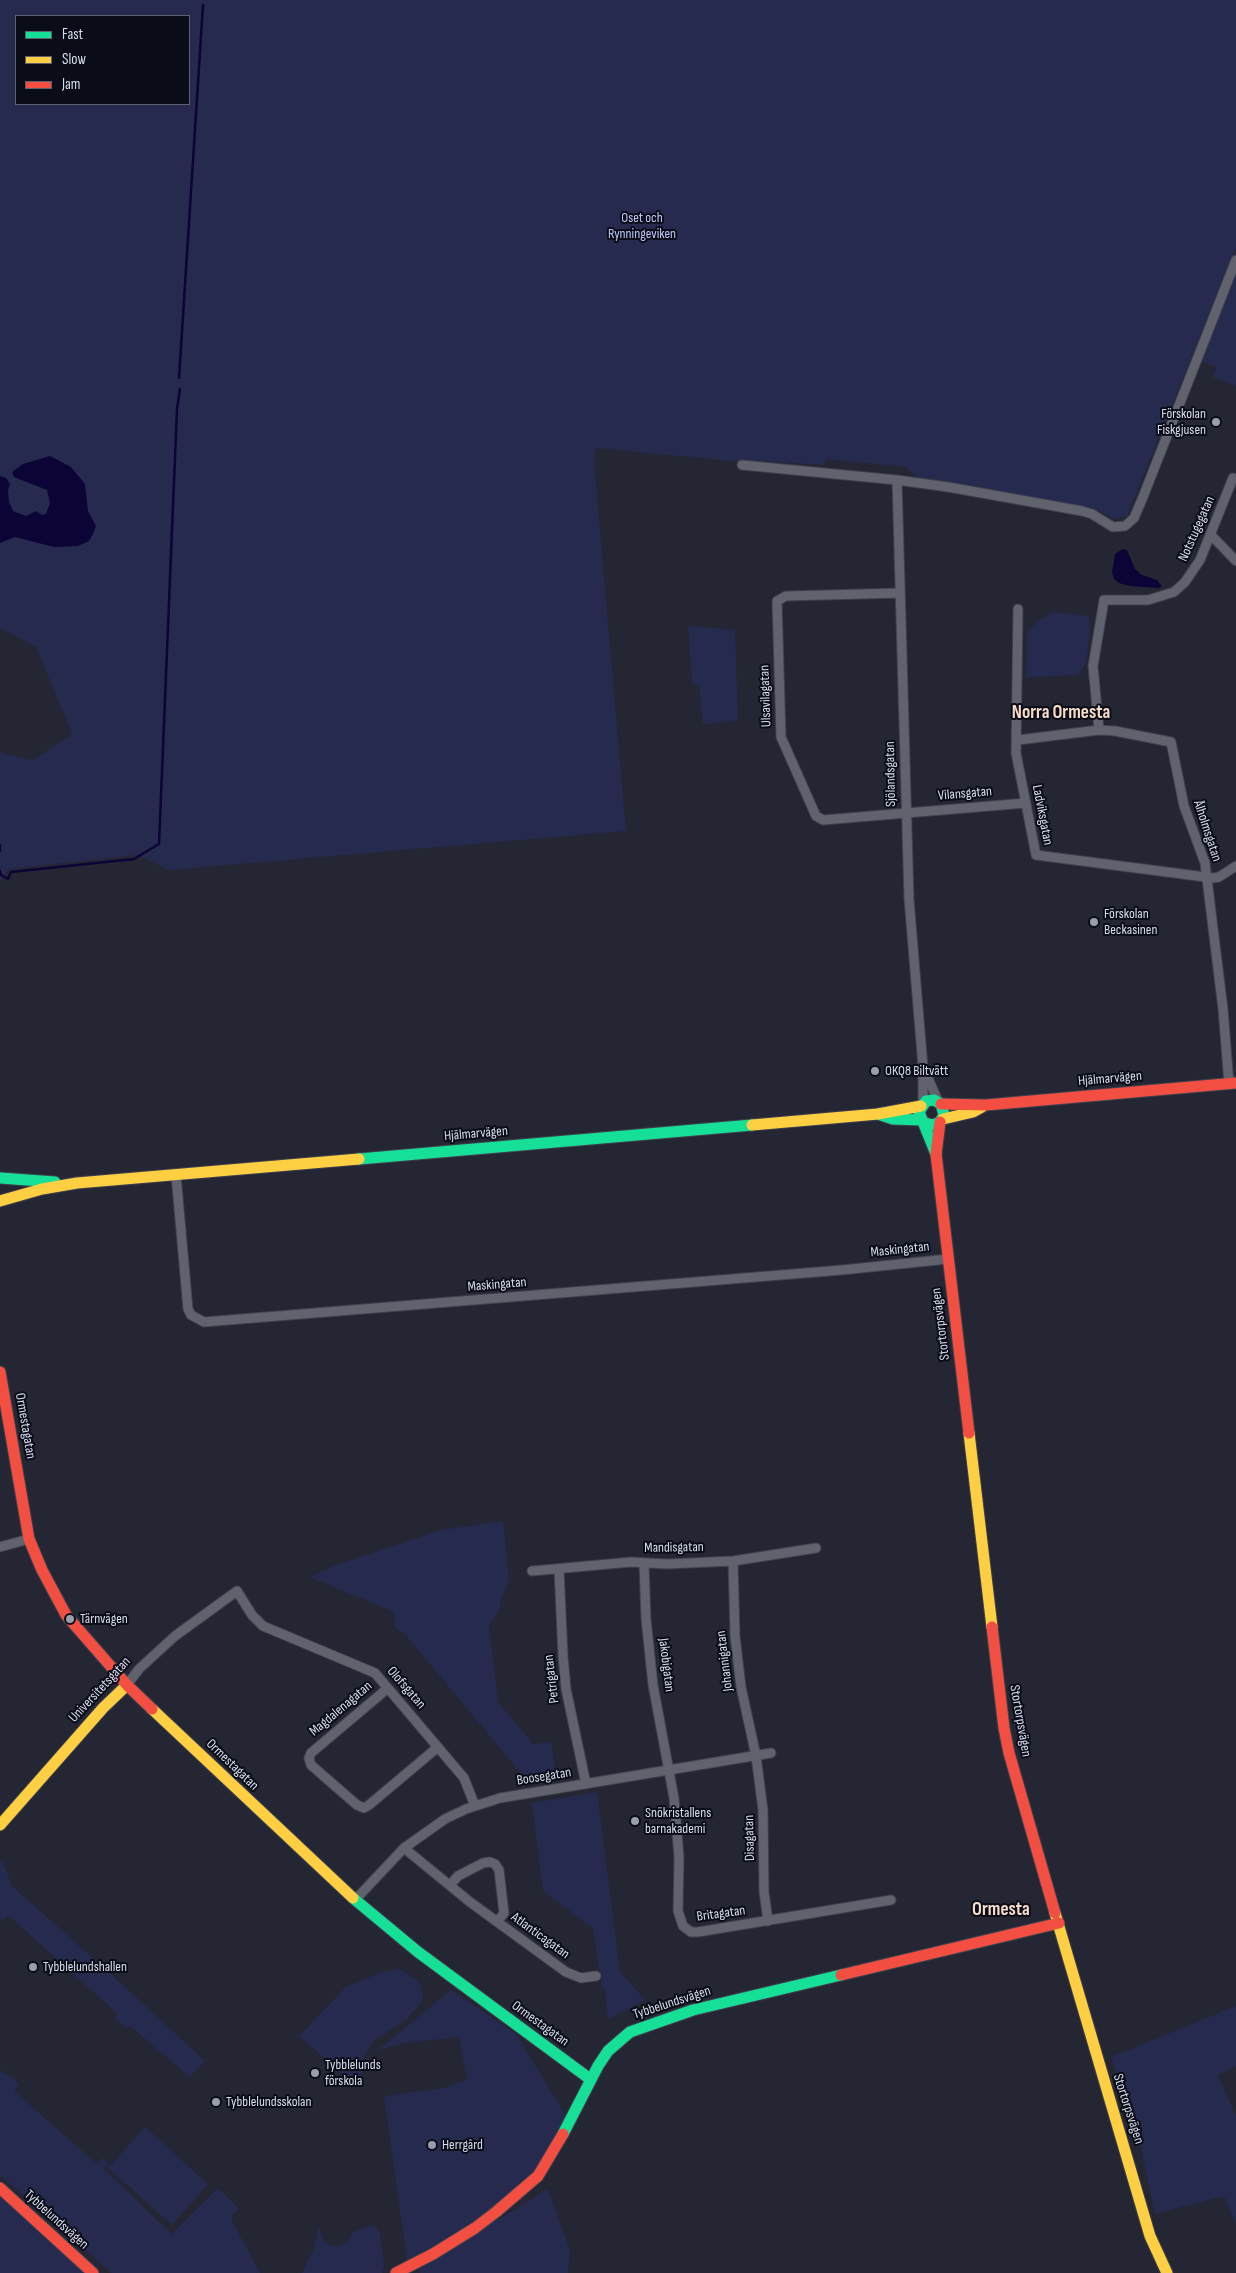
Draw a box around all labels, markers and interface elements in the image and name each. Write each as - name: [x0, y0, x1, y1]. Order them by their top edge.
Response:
- legend: [15, 15, 190, 105]
- text: Fast: [62, 25, 83, 44]
- text: Slow: [62, 50, 86, 69]
- text: Jam: [62, 75, 80, 94]
- park label: Oset och Rynningeviken: [608, 210, 676, 242]
- place label: Förskolan Fiskgjusen: [1157, 406, 1206, 438]
- marker: Förskolan Fiskgjusen: [1210, 416, 1222, 428]
- street label: Notstugegatan: [1175, 494, 1219, 564]
- street label: Ulsavilagatan: [757, 665, 775, 727]
- district label: Norra Ormesta: [1012, 702, 1110, 724]
- street label: Sjölandsgatan: [882, 741, 900, 807]
- street label: Vilansgatan: [937, 783, 993, 805]
- street label: Ladviksgatan: [1028, 784, 1056, 846]
- street label: Ålholmsgatan: [1189, 798, 1225, 864]
- place label: Förskolan Beckasinen: [1104, 906, 1157, 939]
- marker: Förskolan Beckasinen: [1088, 916, 1100, 928]
- place label: OKQ8 Biltvätt: [885, 1063, 948, 1079]
- marker: OKQ8 Biltvätt: [869, 1065, 881, 1077]
- street label: Hjälmarvägen: [1077, 1068, 1143, 1090]
- street label: Hjälmarvägen: [443, 1123, 509, 1145]
- street label: Maskingatan: [870, 1239, 930, 1261]
- street label: Maskingatan: [467, 1274, 527, 1296]
- street label: Stortorpsvägen: [928, 1287, 954, 1361]
- street label: Ormestagatan: [11, 1392, 39, 1460]
- street label: Mandisgatan: [644, 1539, 704, 1557]
- place label: Tärnvägen: [80, 1611, 128, 1627]
- marker: Tärnvägen: [64, 1613, 76, 1625]
- street label: Johannigatan: [713, 1630, 737, 1692]
- street label: Jakobigatan: [654, 1637, 678, 1693]
- street label: Universitetsgatan: [66, 1654, 134, 1726]
- street label: Petrigatan: [541, 1654, 563, 1704]
- street label: Olofsgatan: [383, 1663, 429, 1713]
- street label: Magdalenagatan: [306, 1678, 376, 1740]
- street label: Stortorpsvägen: [1005, 1684, 1035, 1758]
- street label: Ormestagatan: [202, 1736, 262, 1794]
- street label: Boosegatan: [516, 1764, 572, 1790]
- place label: Snökristallens barnakademi: [645, 1805, 711, 1838]
- marker: Snökristallens barnakademi: [629, 1815, 641, 1827]
- street label: Disagatan: [741, 1815, 759, 1861]
- district label: Ormesta: [972, 1899, 1030, 1921]
- street label: Britagatan: [696, 1902, 746, 1926]
- street label: Atlanticagatan: [507, 1909, 573, 1963]
- place label: Tybblelundshallen: [43, 1959, 127, 1975]
- marker: Tybblelundshallen: [27, 1961, 39, 1973]
- street label: Tybbelundsvägen: [631, 1983, 713, 2023]
- street label: Ormestagatan: [508, 1998, 572, 2050]
- place label: Tybblelunds förskola: [325, 2057, 381, 2090]
- marker: Tybblelunds förskola: [309, 2067, 321, 2079]
- street label: Stortorpsvägen: [1109, 2072, 1147, 2146]
- place label: Tybblelundsskolan: [226, 2094, 311, 2110]
- marker: Tybblelundsskolan: [210, 2096, 222, 2108]
- place label: Herrgård: [442, 2137, 483, 2153]
- marker: Herrgård: [426, 2139, 438, 2151]
- street label: Tybbelundsvägen: [20, 2187, 92, 2253]

